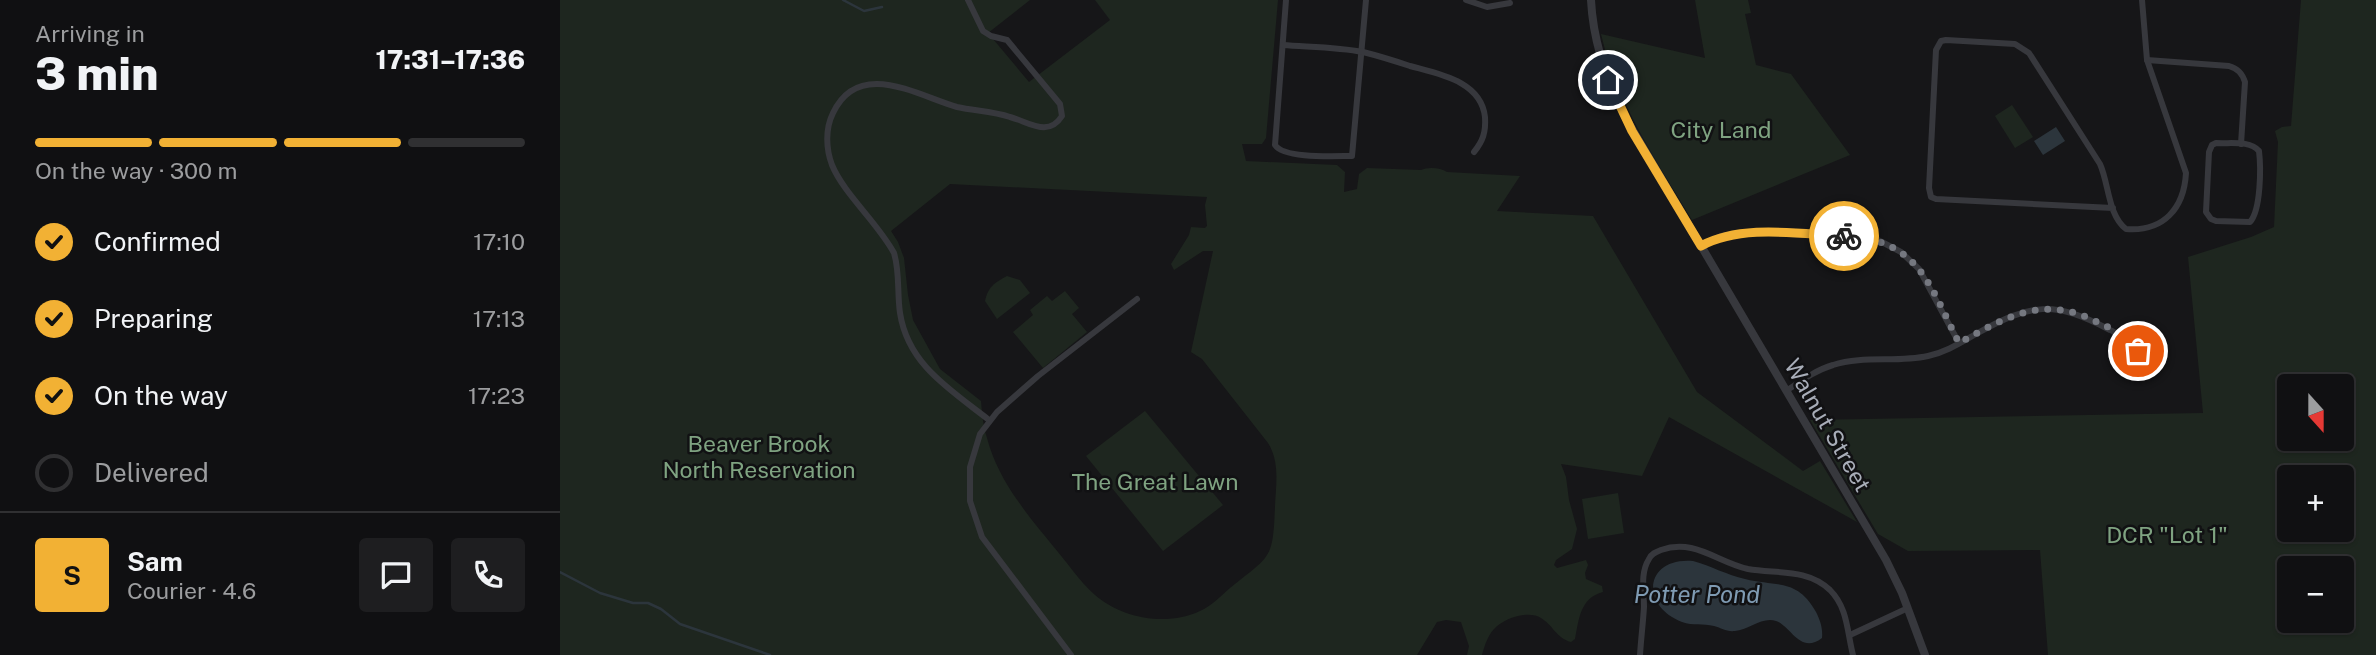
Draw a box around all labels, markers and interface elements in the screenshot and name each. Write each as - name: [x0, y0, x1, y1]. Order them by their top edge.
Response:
- text: Arriving in: [35, 20, 145, 47]
- text: 17:31–17:36: [375, 44, 525, 75]
- text: 3 min: [35, 46, 159, 100]
- pin: [1578, 50, 1638, 110]
- icon: home: [1589, 61, 1627, 99]
- park label: City Land: [1671, 116, 1771, 143]
- text: On the way · 300 m: [35, 157, 237, 184]
- courier: [1809, 201, 1879, 271]
- icon: bike: [1825, 217, 1863, 255]
- icon: check: [35, 223, 73, 261]
- text: Confirmed: [94, 226, 221, 257]
- text: 17:10: [473, 228, 525, 255]
- icon: check: [35, 300, 73, 338]
- text: Preparing: [94, 303, 213, 334]
- text: 17:13: [473, 305, 525, 332]
- pin: [2108, 321, 2168, 381]
- icon: bag: [2119, 332, 2157, 370]
- street label: Walnut Street: [1779, 354, 1877, 496]
- north arrow: [2277, 374, 2354, 452]
- map controls: [2277, 374, 2354, 633]
- icon: check: [35, 377, 73, 415]
- text: On the way: [94, 380, 228, 411]
- text: 17:23: [468, 382, 525, 409]
- park label: Beaver Brook North Reservation: [662, 430, 856, 483]
- text: Delivered: [94, 457, 209, 488]
- button: +: [2277, 465, 2354, 542]
- park label: The Great Lawn: [1071, 468, 1239, 495]
- park label: DCR "Lot 1": [2106, 521, 2228, 548]
- button: chat: [359, 538, 433, 612]
- button: phone: [451, 538, 525, 612]
- text: Sam: [127, 546, 183, 577]
- button: −: [2277, 556, 2354, 633]
- text: S: [63, 560, 81, 591]
- text: Courier · 4.6: [127, 577, 256, 604]
- water label: Potter Pond: [1634, 580, 1760, 608]

